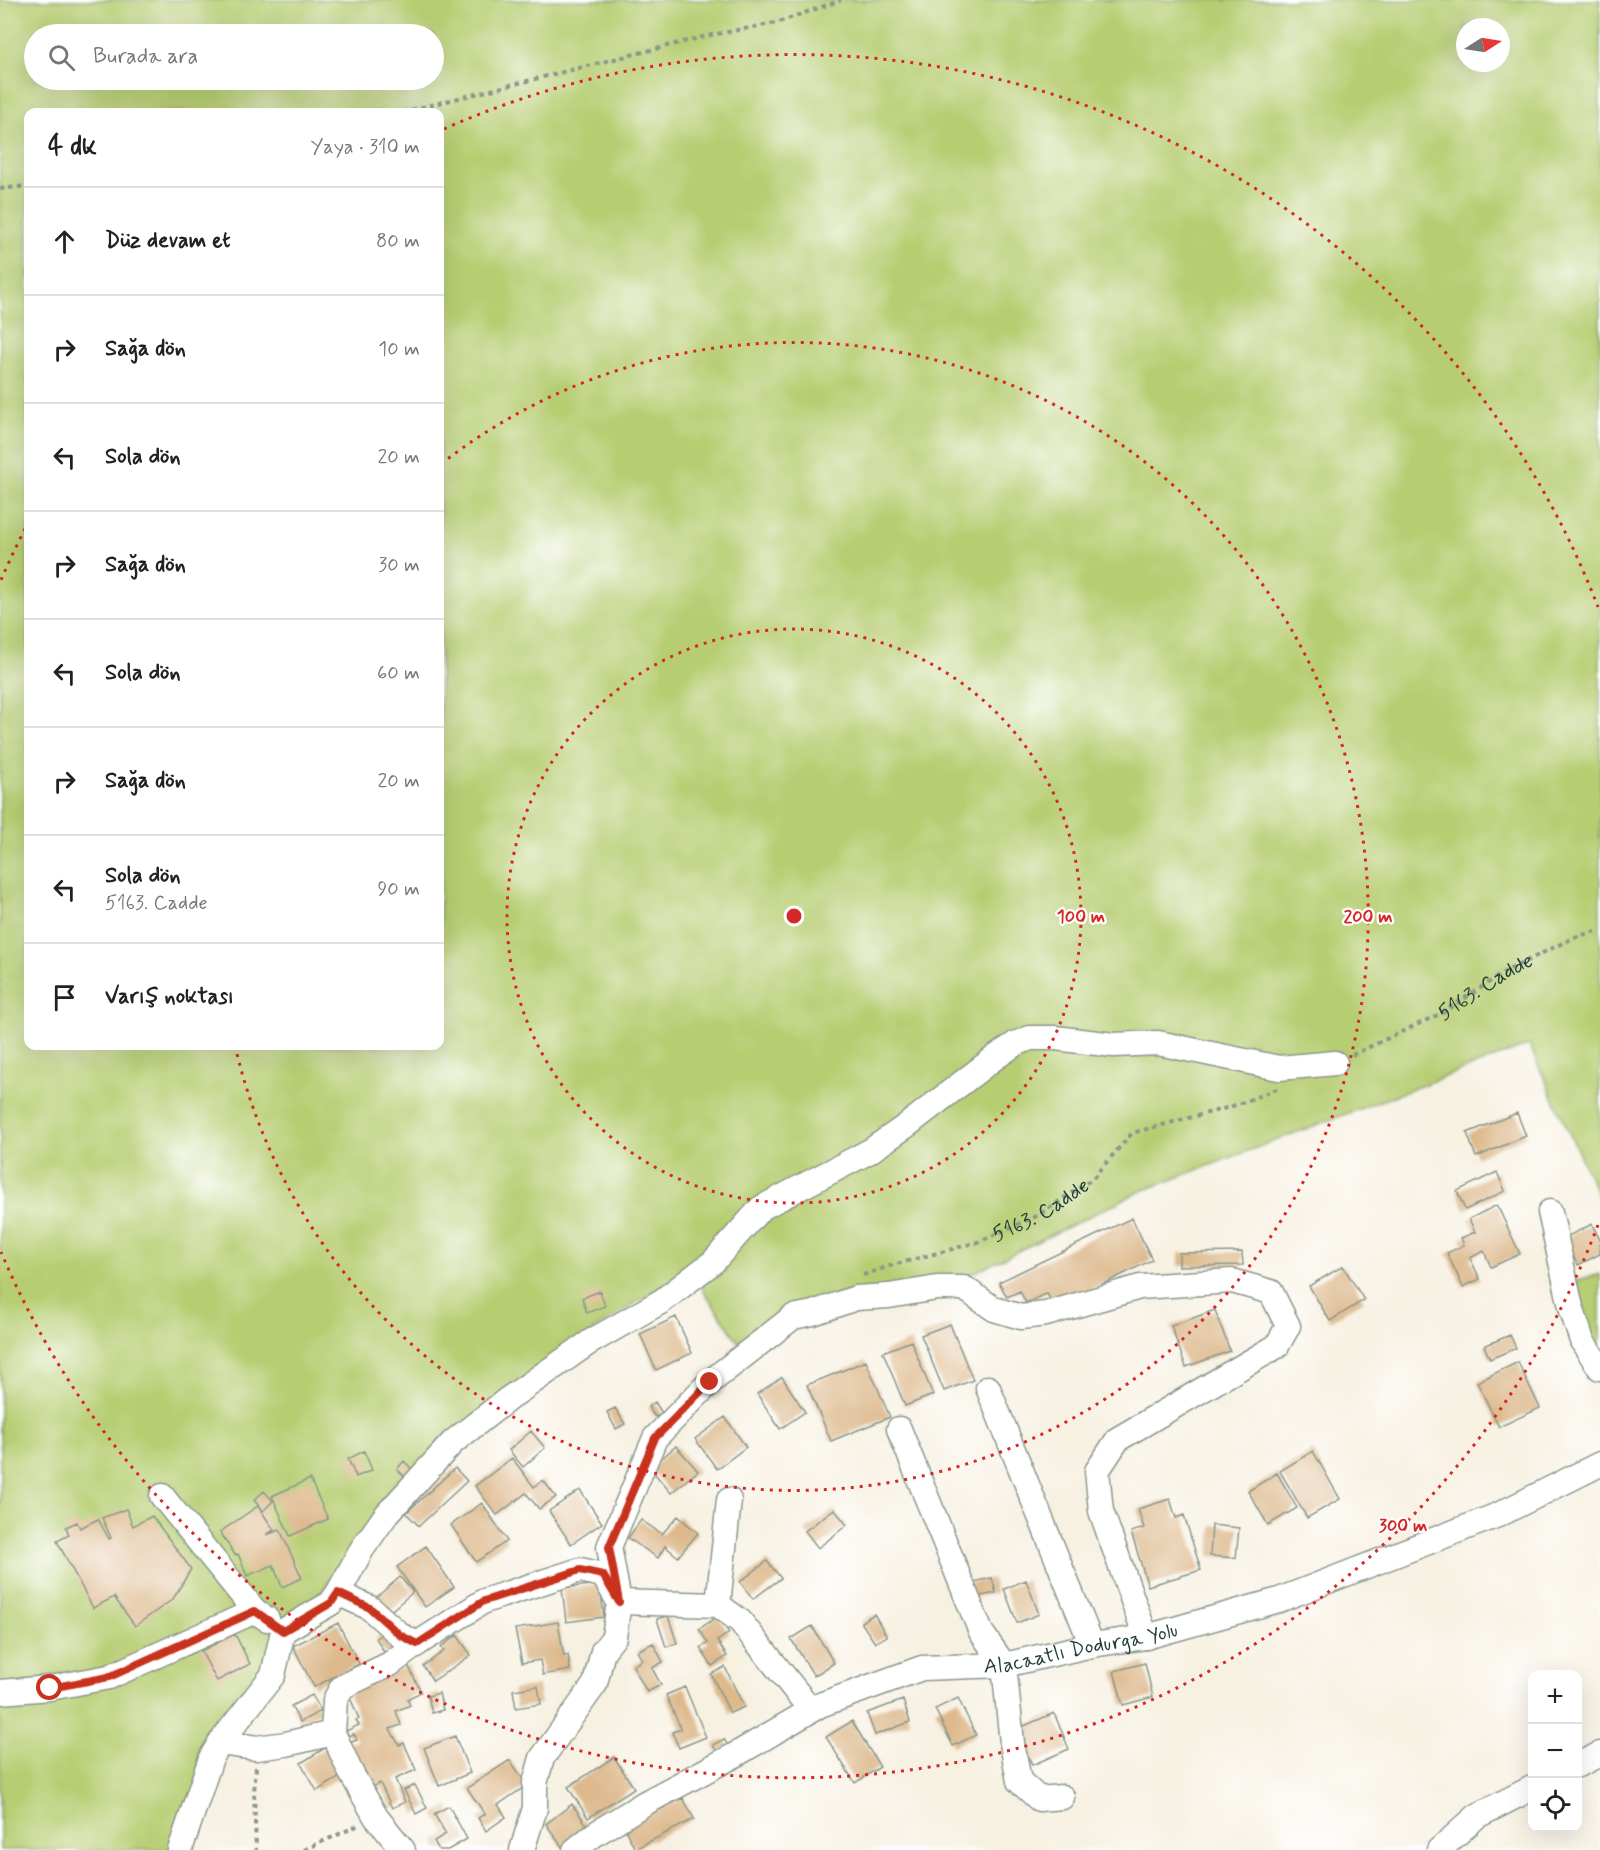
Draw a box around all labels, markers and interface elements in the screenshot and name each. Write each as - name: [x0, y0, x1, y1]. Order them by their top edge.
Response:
- north arrow: [1456, 18, 1510, 72]
- search box: [24, 24, 444, 90]
- icon: search: [45, 41, 78, 74]
- text: Burada ara: [93, 43, 198, 71]
- text: 4 dk: [48, 130, 97, 164]
- text: Yaya · 310 m: [310, 134, 420, 161]
- icon: ahead: [48, 225, 81, 258]
- text: Düz devam et: [105, 227, 230, 255]
- text: 80 m: [376, 228, 420, 255]
- icon: right: [48, 333, 81, 366]
- text: Sağa dön: [105, 335, 186, 363]
- text: 10 m: [378, 336, 420, 363]
- icon: left: [48, 441, 81, 474]
- text: Sola dön: [105, 443, 181, 471]
- text: 20 m: [377, 444, 420, 471]
- icon: right: [48, 549, 81, 582]
- text: Sağa dön: [105, 551, 186, 579]
- text: 30 m: [378, 552, 420, 579]
- icon: left: [48, 657, 81, 690]
- text: Sola dön: [105, 659, 181, 687]
- text: 60 m: [377, 660, 420, 687]
- icon: right: [48, 765, 81, 798]
- text: Sağa dön: [105, 767, 186, 795]
- text: 20 m: [377, 768, 420, 795]
- text: Sola dön: [105, 862, 181, 890]
- icon: left: [48, 873, 81, 906]
- text: 90 m: [377, 876, 420, 903]
- text: 5163. Cadde: [105, 890, 208, 917]
- text: 100 m: [1057, 905, 1105, 929]
- text: 200 m: [1343, 905, 1393, 929]
- centre of rings: [784, 906, 804, 926]
- street label: 5163. Cadde: [1432, 947, 1538, 1028]
- icon: arrive: [48, 981, 81, 1014]
- text: Varış noktası: [105, 983, 234, 1011]
- street label: 5163. Cadde: [988, 1172, 1095, 1249]
- route end: [696, 1368, 722, 1394]
- text: 300 m: [1379, 1514, 1427, 1538]
- street label: Alacaatlı Dodurga Yolu: [983, 1616, 1181, 1681]
- map controls: [1528, 1670, 1582, 1832]
- button: +: [1528, 1670, 1582, 1724]
- route start: [36, 1674, 62, 1700]
- button: −: [1528, 1724, 1582, 1778]
- button: locate: [1528, 1778, 1582, 1832]

